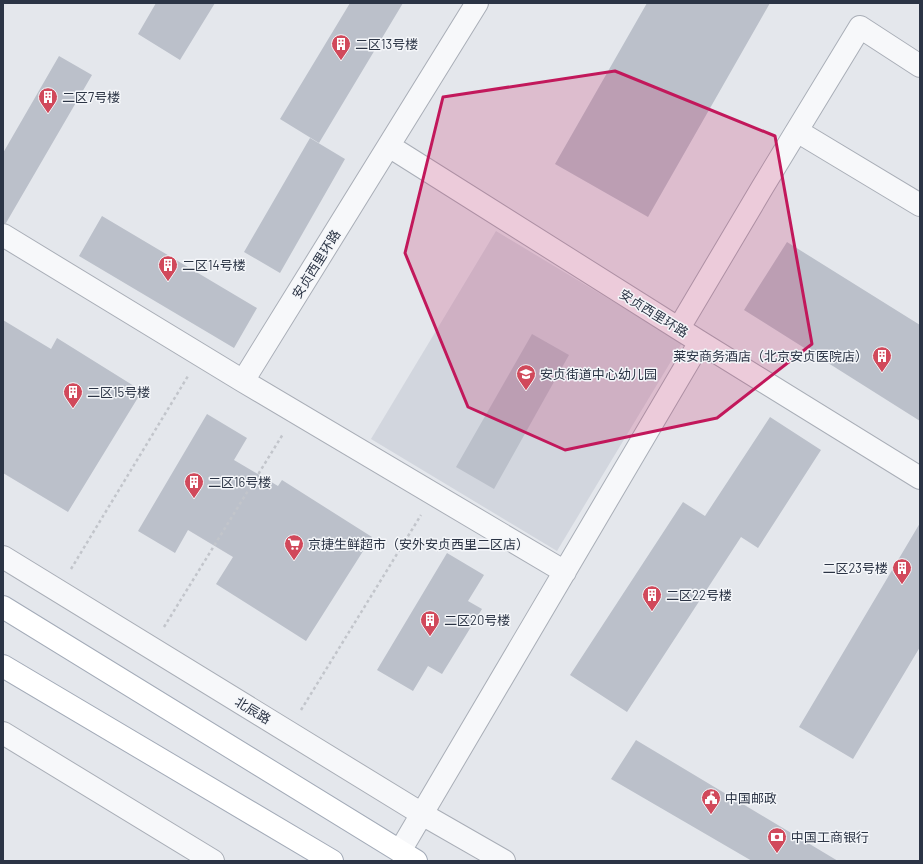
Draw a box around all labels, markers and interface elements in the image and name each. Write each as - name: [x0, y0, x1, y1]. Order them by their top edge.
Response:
- building icon: 二区13号楼: [330, 33, 352, 61]
- place label: 二区13号楼: [355, 36, 418, 52]
- building icon: 二区7号楼: [37, 86, 59, 114]
- place label: 二区7号楼: [62, 89, 120, 105]
- street label: 安贞西里环路: [289, 227, 343, 301]
- building icon: 二区14号楼: [157, 254, 179, 282]
- place label: 二区14号楼: [182, 257, 246, 273]
- street label: 安贞西里环路: [617, 286, 691, 340]
- building icon: 莱安商务酒店（北京安贞医院店）: [871, 345, 893, 373]
- place label: 莱安商务酒店（北京安贞医院店）: [673, 348, 868, 364]
- school or university icon: 安贞街道中心幼儿园: [515, 363, 537, 391]
- place label: 安贞街道中心幼儿园: [540, 366, 657, 382]
- building icon: 二区15号楼: [62, 381, 84, 409]
- place label: 二区15号楼: [87, 384, 150, 400]
- building icon: 二区16号楼: [183, 471, 205, 499]
- place label: 二区16号楼: [208, 474, 271, 490]
- supermarket icon: 京捷生鲜超市（安外安贞西里二区店）: [283, 533, 305, 561]
- place label: 京捷生鲜超市（安外安贞西里二区店）: [308, 536, 529, 552]
- building icon: 二区23号楼: [891, 557, 913, 585]
- place label: 二区23号楼: [822, 560, 888, 576]
- building icon: 二区22号楼: [641, 584, 663, 612]
- place label: 二区22号楼: [666, 587, 732, 603]
- building icon: 二区20号楼: [419, 609, 441, 637]
- place label: 二区20号楼: [444, 612, 510, 628]
- street label: 北辰路: [232, 693, 274, 727]
- public building icon: 中国邮政: [700, 787, 722, 815]
- place label: 中国邮政: [725, 790, 777, 806]
- bank icon: 中国工商银行: [766, 826, 788, 854]
- place label: 中国工商银行: [791, 829, 869, 845]

